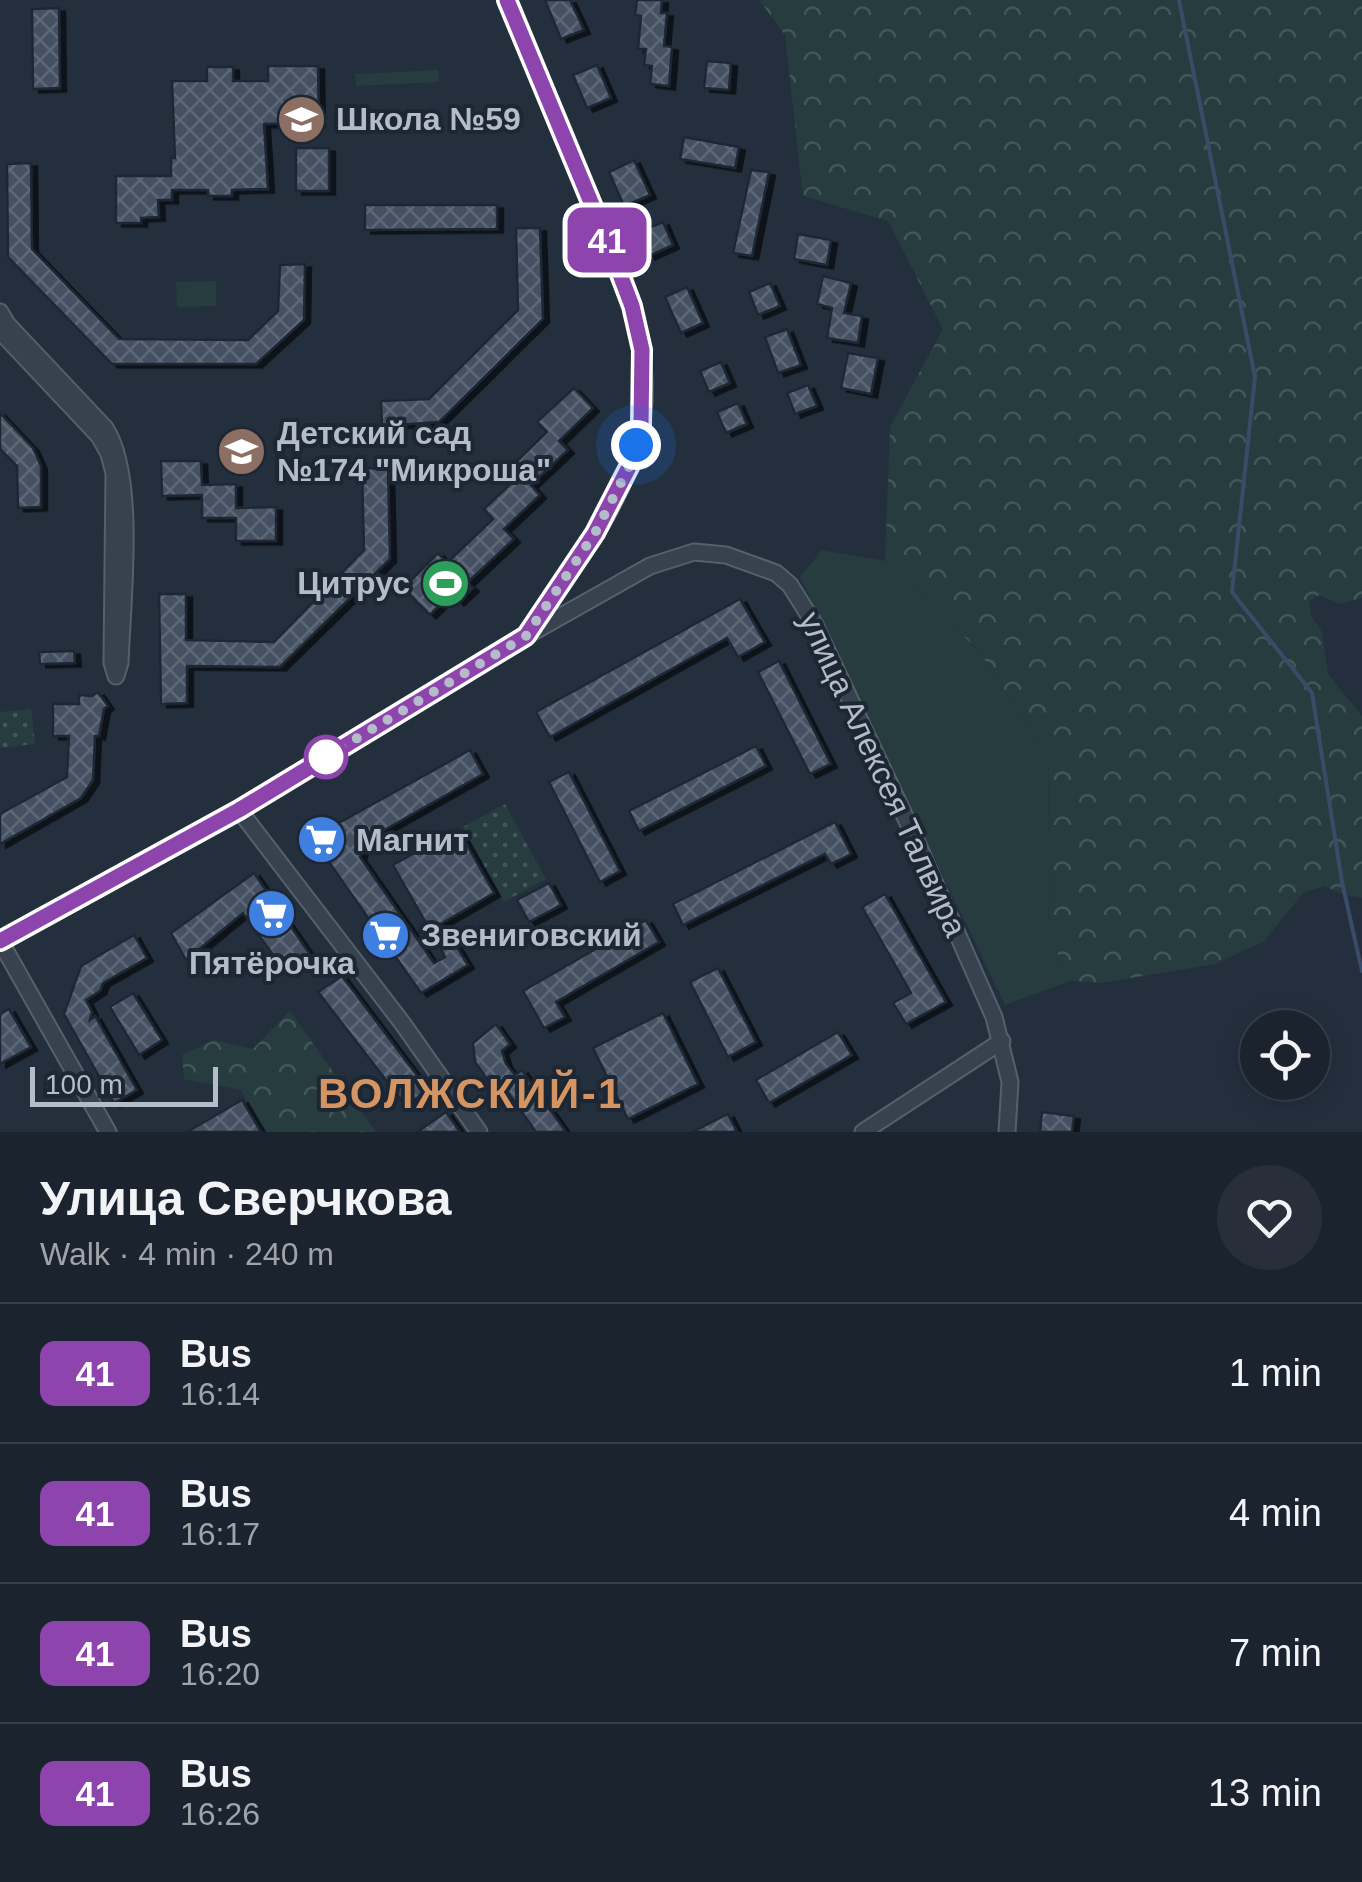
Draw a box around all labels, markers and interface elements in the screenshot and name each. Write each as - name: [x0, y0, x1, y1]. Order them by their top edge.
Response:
- school or university icon: Школа №59: [275, 93, 327, 145]
- place label: Школа №59: [336, 101, 521, 137]
- line badge: 41: [562, 208, 652, 272]
- text: 41: [588, 221, 626, 260]
- place label: Детский сад №174 "Микроша": [277, 415, 551, 488]
- your location: [611, 420, 661, 470]
- school or university icon: Детский сад №174 "Микроша": [216, 425, 268, 477]
- sports icon: Цитрус: [419, 557, 471, 609]
- place label: Цитрус: [297, 565, 410, 601]
- street label: улица Алексея Талвира: [792, 606, 974, 942]
- unlabelled marker: [305, 736, 347, 778]
- supermarket icon: Магнит: [295, 814, 347, 866]
- place label: Магнит: [356, 822, 469, 858]
- supermarket icon: Пятёрочка: [246, 887, 298, 939]
- supermarket icon: Звениговский: [360, 909, 412, 961]
- place label: Звениговский: [421, 917, 642, 953]
- place label: Пятёрочка: [189, 945, 355, 981]
- map controls: [1240, 1010, 1330, 1100]
- button: locate: [1240, 1010, 1330, 1100]
- scale bar: [30, 1062, 218, 1106]
- text: 100 m: [45, 1069, 123, 1100]
- district label: ВОЛЖСКИЙ-1: [318, 1069, 624, 1117]
- button: heart: [1217, 1165, 1322, 1270]
- text: Улица Сверчкова: [40, 1172, 451, 1225]
- text: Walk · 4 min · 240 m: [40, 1236, 334, 1272]
- text: Bus: [180, 1333, 252, 1375]
- text: 1 min: [1229, 1352, 1322, 1394]
- text: 41: [76, 1354, 114, 1393]
- text: 16:14: [180, 1376, 260, 1412]
- text: Bus: [180, 1473, 252, 1515]
- text: 4 min: [1229, 1492, 1322, 1534]
- text: 41: [76, 1494, 114, 1533]
- text: 16:17: [180, 1516, 260, 1552]
- text: Bus: [180, 1613, 252, 1655]
- text: 7 min: [1229, 1632, 1322, 1674]
- text: 41: [76, 1634, 114, 1673]
- text: 16:20: [180, 1656, 260, 1692]
- text: Bus: [180, 1753, 252, 1795]
- text: 13 min: [1208, 1772, 1322, 1814]
- text: 41: [76, 1774, 114, 1813]
- text: 16:26: [180, 1796, 260, 1832]

